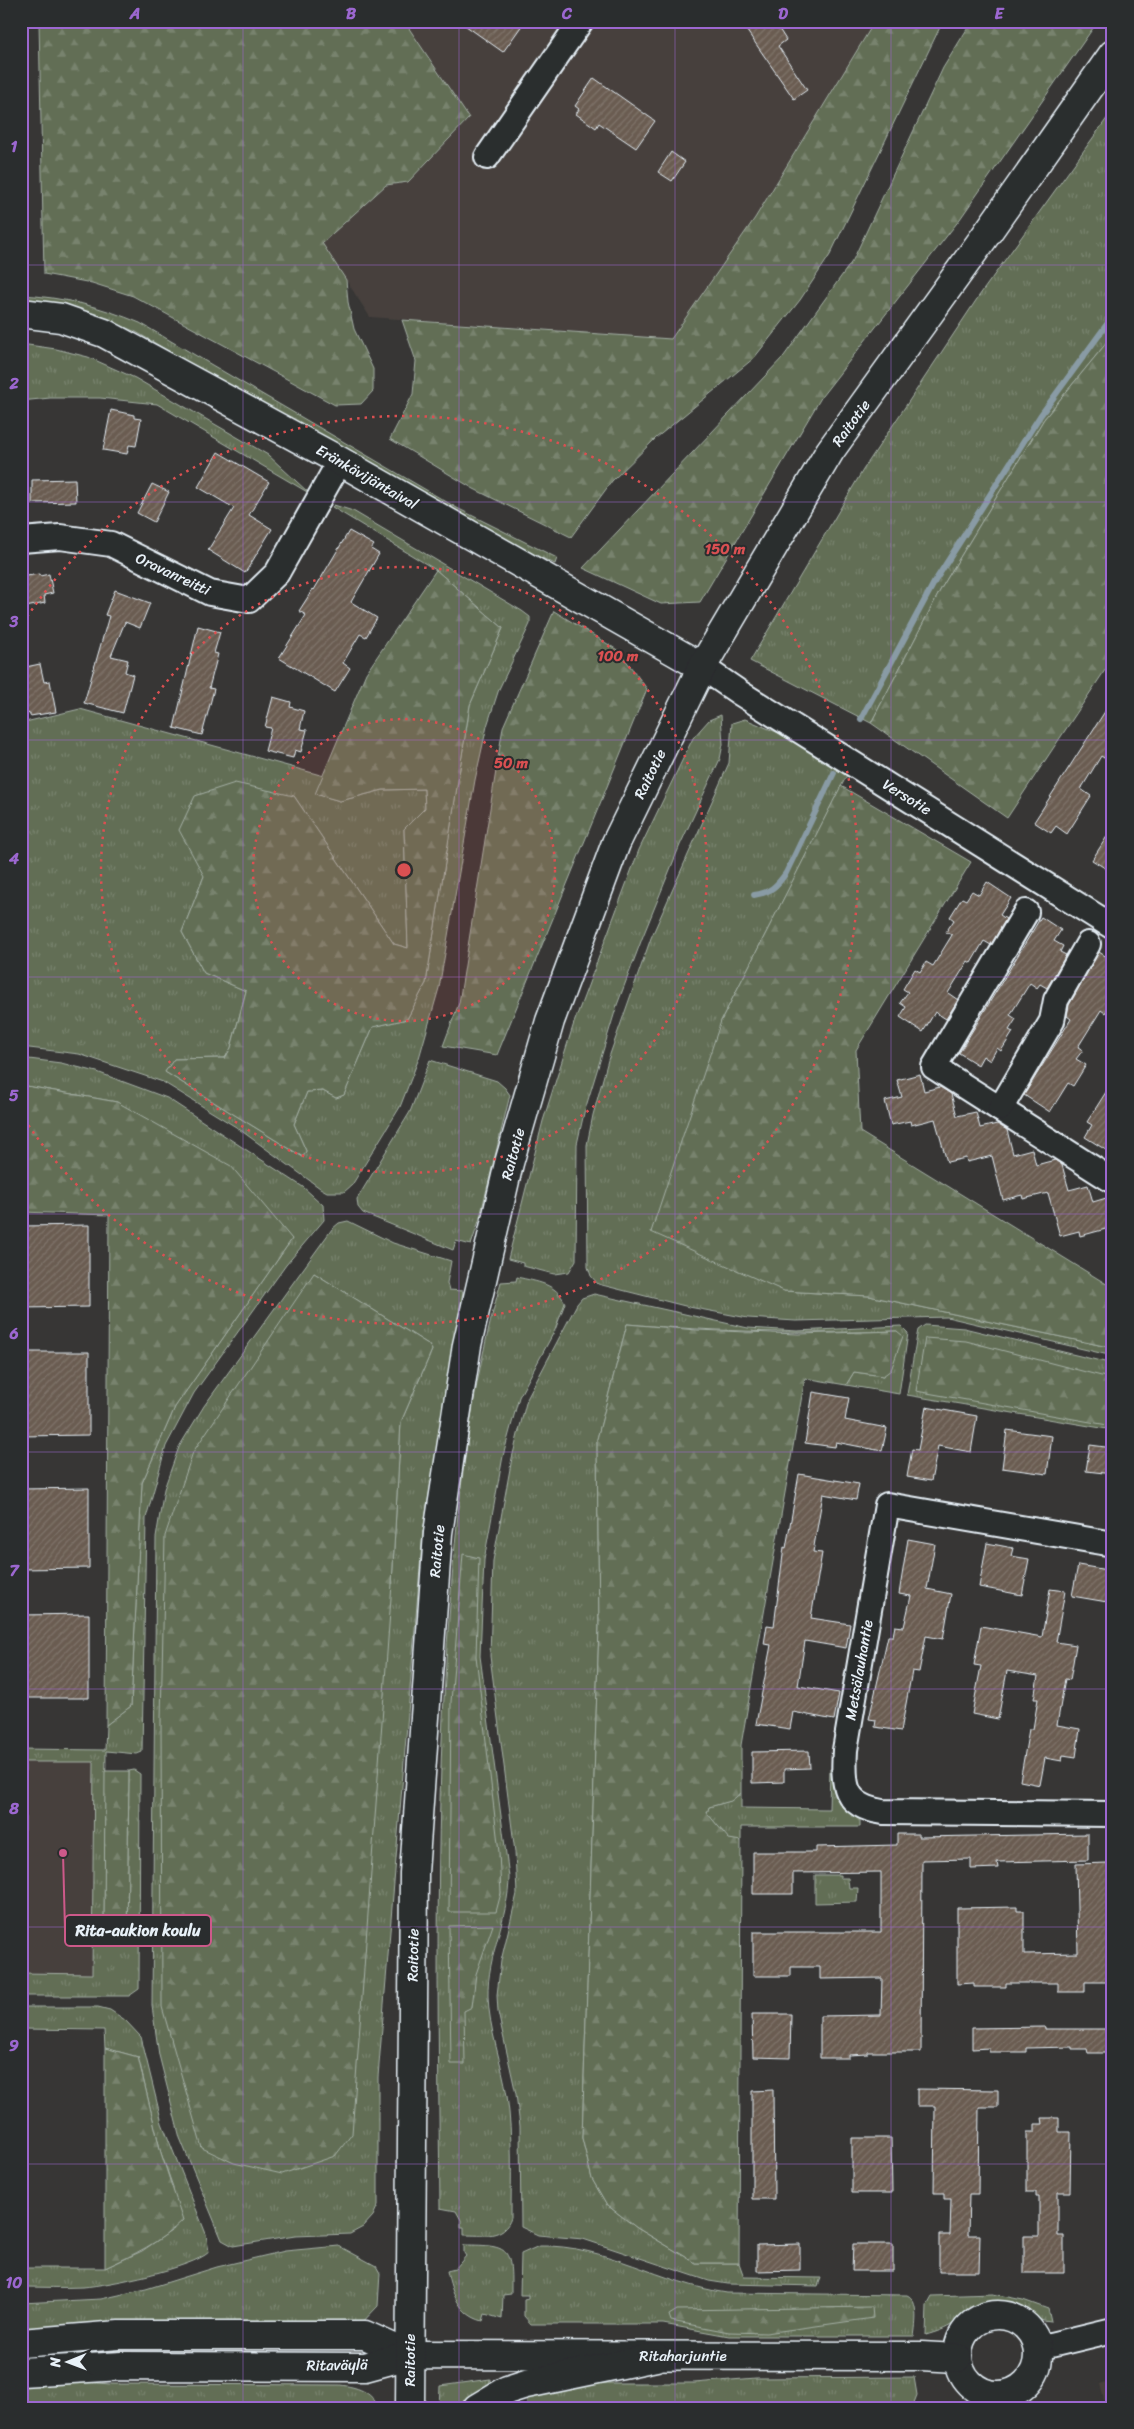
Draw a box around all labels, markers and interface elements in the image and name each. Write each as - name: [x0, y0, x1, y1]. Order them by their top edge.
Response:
- text: A: [129, 0, 140, 28]
- text: B: [346, 0, 357, 28]
- text: C: [561, 0, 573, 28]
- text: D: [778, 0, 788, 28]
- text: E: [995, 0, 1005, 28]
- text: 1: [11, 132, 18, 161]
- text: 2: [8, 369, 19, 398]
- street label: Raitotie: [825, 394, 877, 452]
- street label: Eränkävijäntaival: [311, 437, 424, 517]
- text: 150 m: [705, 536, 746, 562]
- street label: Oravanreitti: [131, 545, 216, 603]
- text: 3: [9, 607, 19, 636]
- text: 100 m: [598, 643, 639, 669]
- street label: Raitotie: [627, 744, 673, 804]
- text: 50 m: [494, 750, 529, 776]
- street label: Versotie: [877, 772, 937, 822]
- text: 4: [8, 844, 19, 873]
- centre of rings: [395, 861, 413, 879]
- text: 5: [9, 1081, 19, 1110]
- street label: Raitotie: [494, 1125, 533, 1183]
- text: 6: [8, 1319, 19, 1348]
- street label: Raitotie: [422, 1523, 452, 1579]
- text: 7: [9, 1556, 20, 1585]
- street label: Metsälauhantie: [837, 1618, 881, 1722]
- text: 8: [8, 1794, 19, 1823]
- callout: Rita-aukion koulu: [65, 1915, 211, 1946]
- text: Rita-aukion koulu: [74, 1916, 201, 1945]
- street label: Raitotie: [400, 1928, 426, 1982]
- text: 9: [9, 2031, 19, 2060]
- text: 10: [6, 2268, 22, 2297]
- street label: Raitotie: [397, 2333, 423, 2387]
- north arrow: [42, 2336, 92, 2386]
- street label: Ritaharjuntie: [639, 2343, 727, 2369]
- street label: Ritaväylä: [306, 2351, 368, 2379]
- text: N: [43, 2357, 68, 2368]

